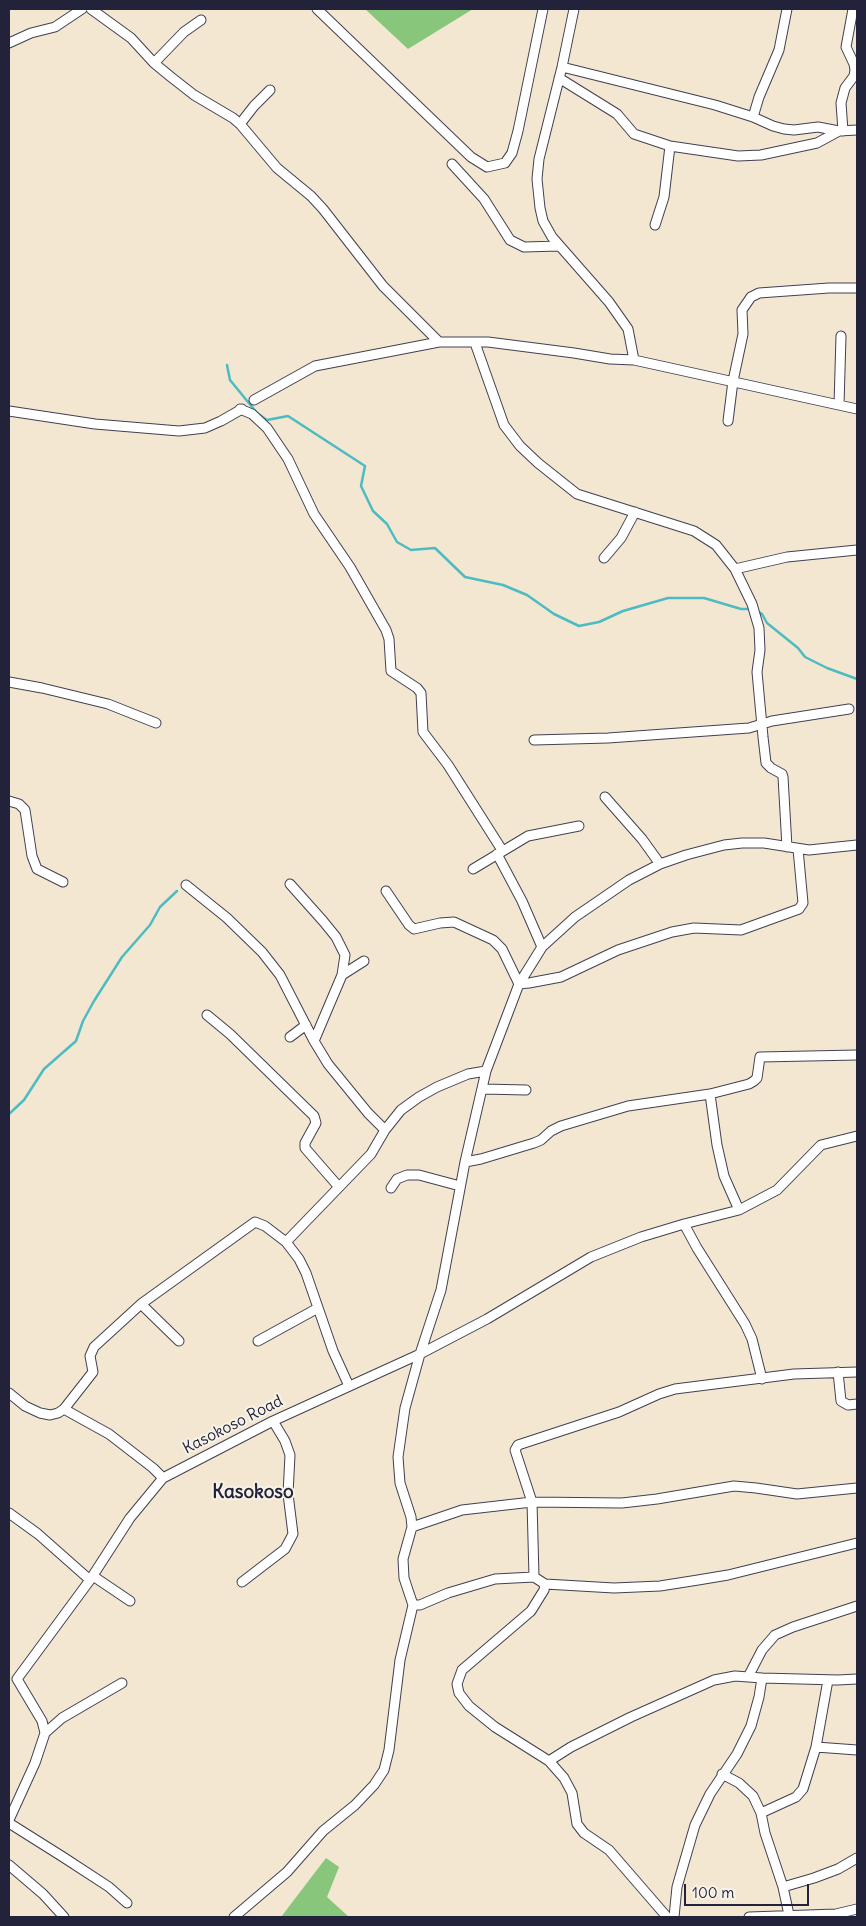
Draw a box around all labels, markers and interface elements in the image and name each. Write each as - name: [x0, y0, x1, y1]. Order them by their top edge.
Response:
- street label: Kasokoso Road: [180, 1392, 286, 1458]
- district label: Kasokoso: [212, 1482, 294, 1504]
- scale bar: [686, 1874, 811, 1906]
- text: 100 m: [692, 1883, 734, 1902]

